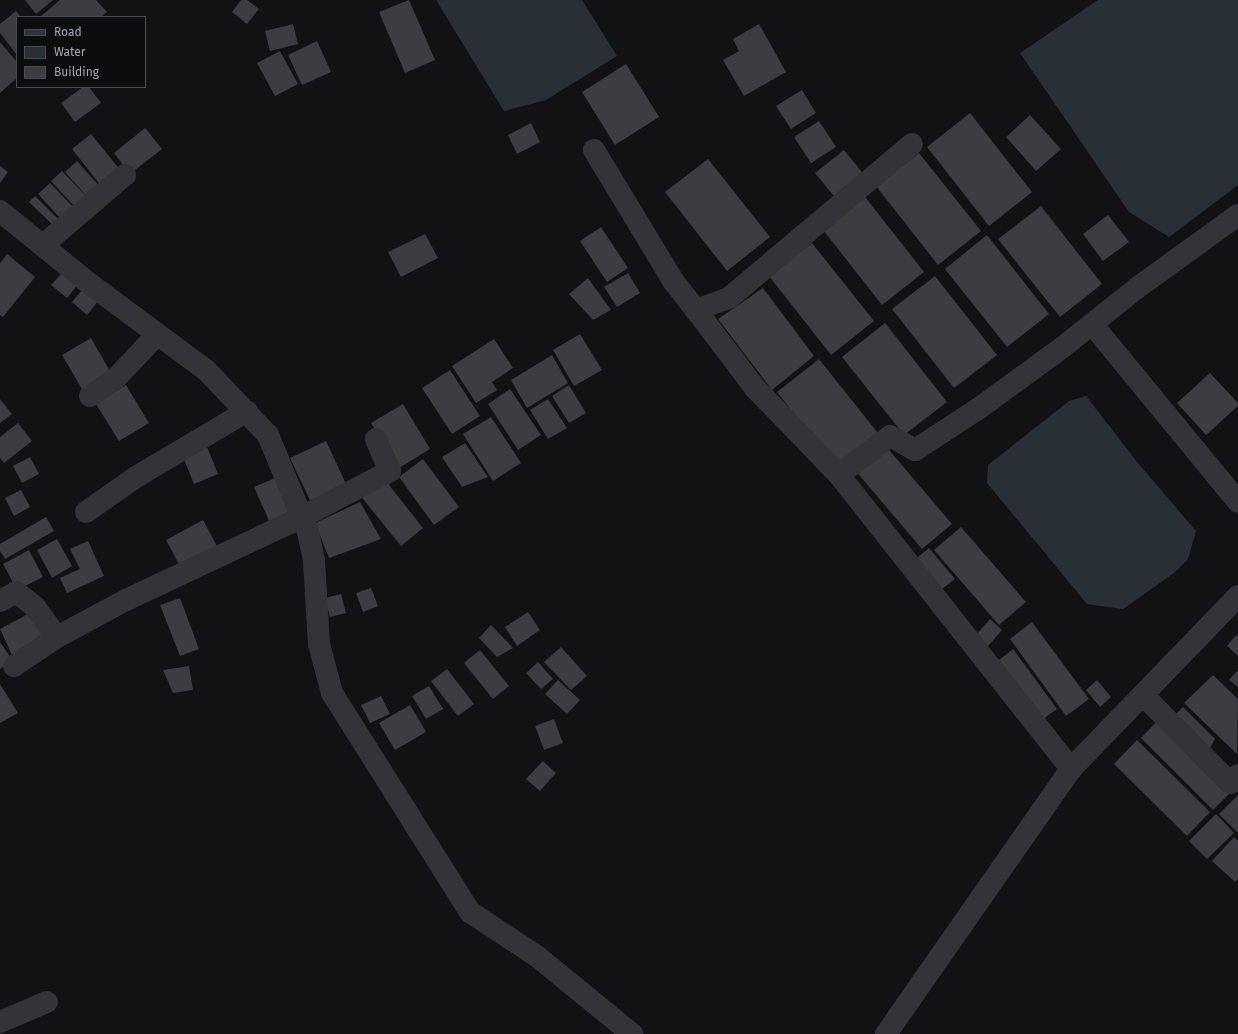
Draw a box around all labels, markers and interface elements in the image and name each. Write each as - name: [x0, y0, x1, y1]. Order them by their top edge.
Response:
- legend: [16, 16, 146, 88]
- text: Road: [54, 25, 82, 39]
- text: Water: [54, 45, 85, 59]
- text: Building: [54, 65, 99, 79]

